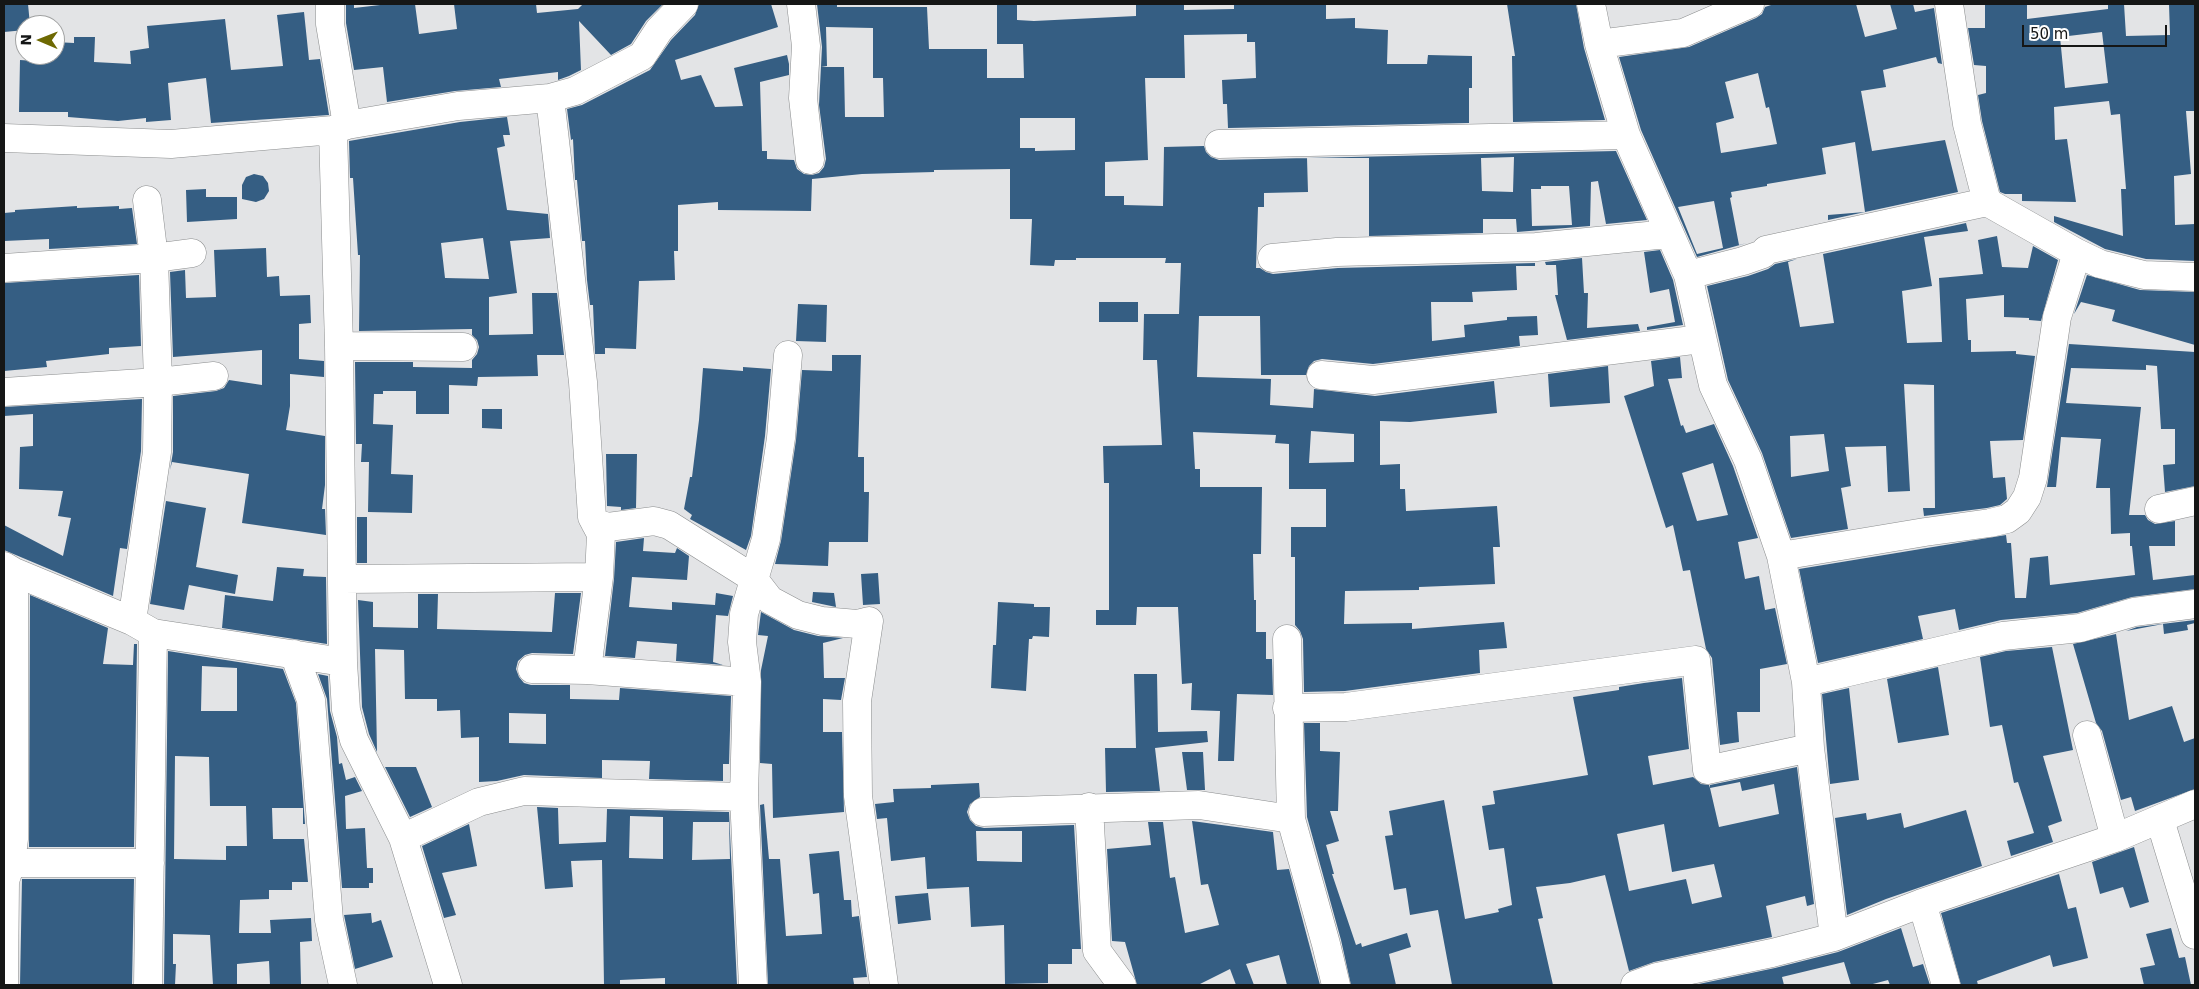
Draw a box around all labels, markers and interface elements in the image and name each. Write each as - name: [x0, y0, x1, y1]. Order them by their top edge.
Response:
- north arrow: [15, 15, 65, 65]
- scale bar: [2024, 15, 2169, 47]
- text: 50 m: [2030, 25, 2068, 43]
- text: N: [18, 34, 34, 46]

